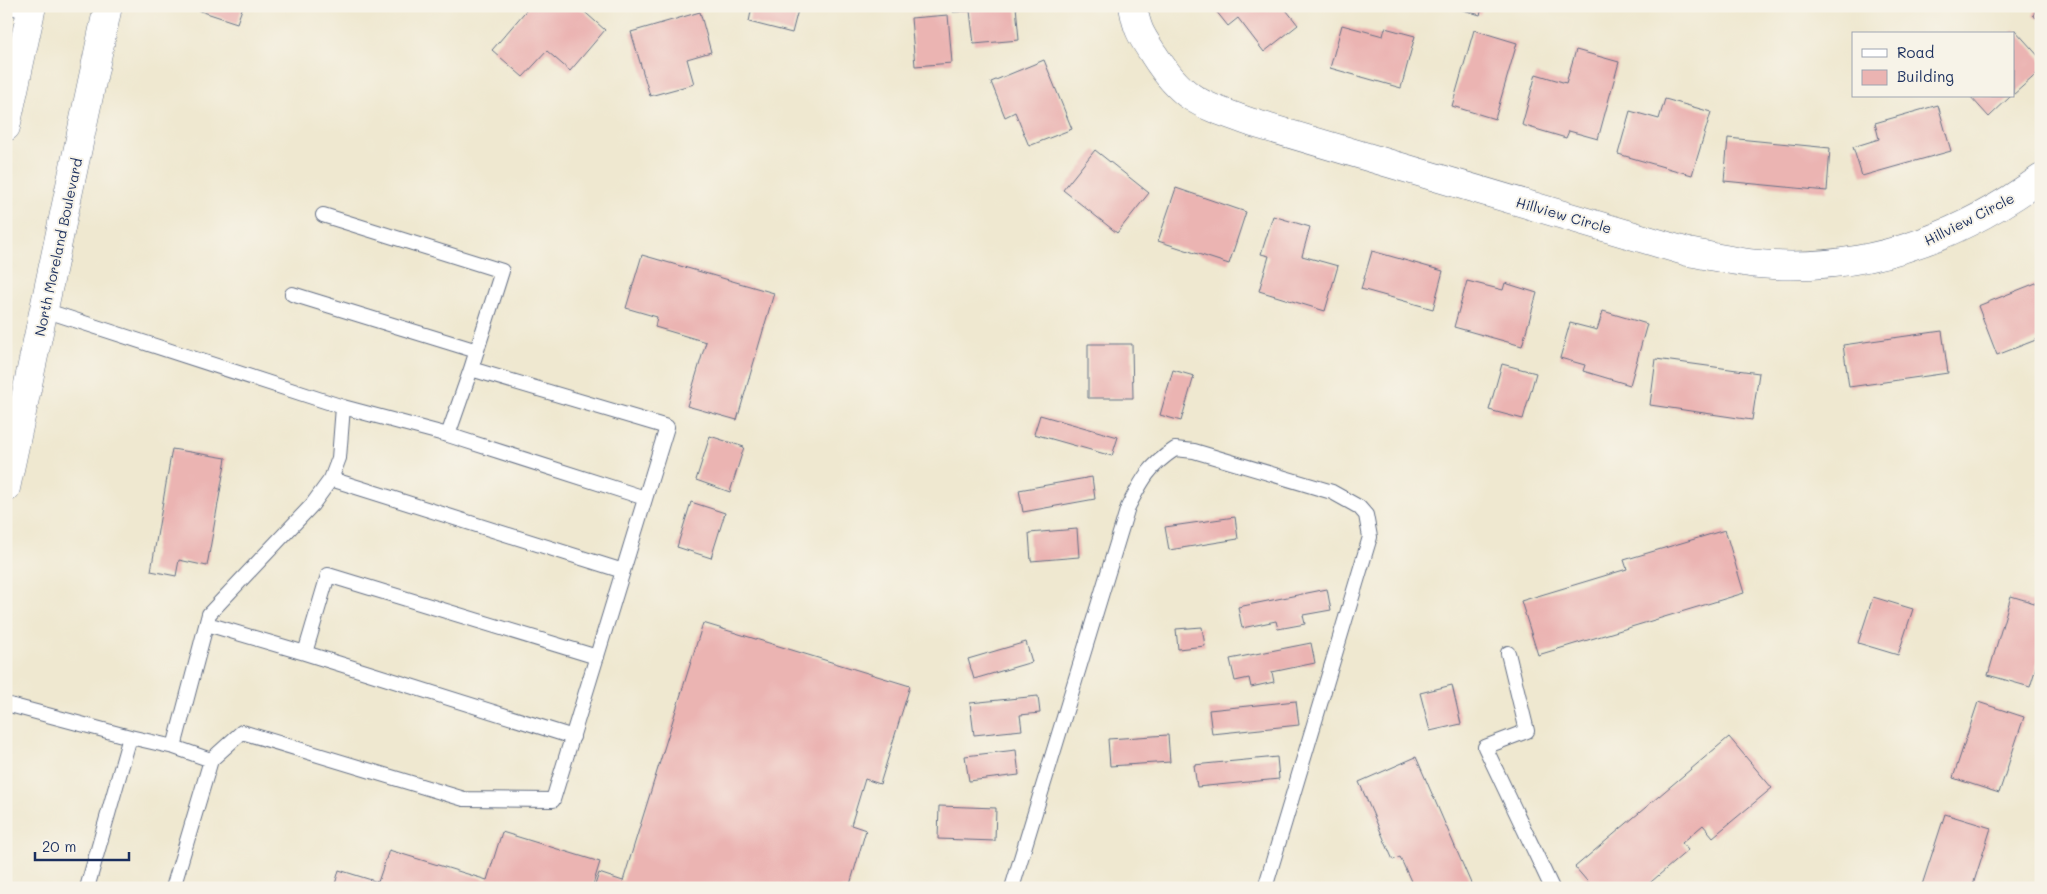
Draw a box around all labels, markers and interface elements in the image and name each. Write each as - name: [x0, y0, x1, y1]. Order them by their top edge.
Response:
- legend: [1852, 32, 2014, 98]
- text: Road: [1897, 42, 1934, 62]
- text: Building: [1897, 66, 1954, 86]
- street label: North Moreland Boulevard: [30, 156, 86, 338]
- street label: Hillview Circle: [1921, 188, 2017, 250]
- street label: Hillview Circle: [1514, 192, 1614, 238]
- scale bar: [35, 829, 129, 861]
- text: 20 m: [42, 836, 76, 856]

